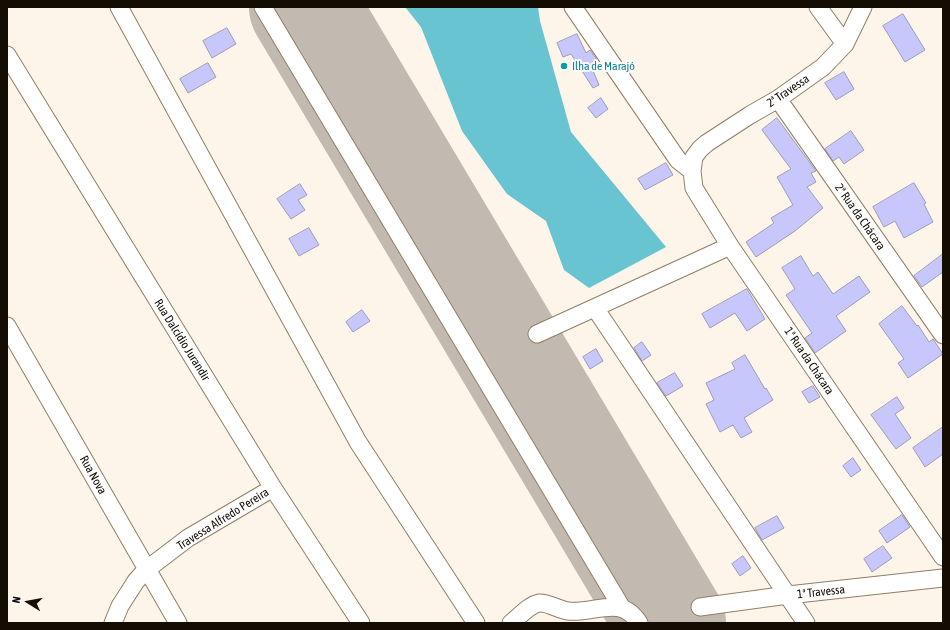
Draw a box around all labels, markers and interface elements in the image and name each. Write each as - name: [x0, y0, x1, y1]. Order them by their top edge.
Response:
- place label: Ilha de Marajó: [572, 59, 635, 73]
- marker: Ilha de Marajó: [559, 61, 569, 71]
- street label: 2ª Travessa: [764, 72, 812, 110]
- street label: 2ª Rua da Chácara: [832, 181, 888, 253]
- street label: Rua Dalcídio Jurandir: [151, 296, 213, 384]
- street label: 1ª Rua da Chácara: [781, 325, 837, 397]
- street label: Rua Nova: [77, 453, 109, 497]
- street label: Travessa Alfredo Pereira: [174, 485, 272, 553]
- north arrow: [8, 582, 48, 622]
- street label: 1ª Travessa: [796, 582, 846, 602]
- text: N: [10, 595, 23, 604]

